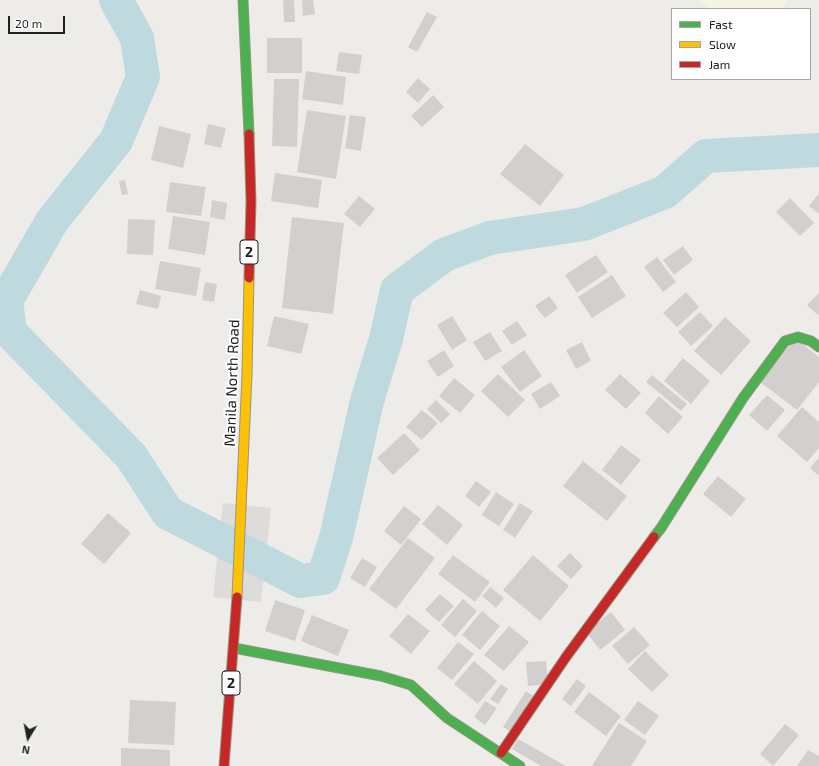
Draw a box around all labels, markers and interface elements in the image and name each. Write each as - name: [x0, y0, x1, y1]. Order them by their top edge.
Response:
- scale bar: [10, 8, 67, 34]
- legend: [671, 8, 811, 80]
- text: 20 m: [15, 16, 42, 30]
- text: Fast: [709, 17, 732, 31]
- text: Slow: [709, 37, 736, 51]
- text: Jam: [709, 57, 730, 71]
- road number: 2: [240, 240, 258, 264]
- street label: Manila North Road: [221, 319, 243, 447]
- road number: 2: [222, 671, 240, 695]
- north arrow: [8, 718, 48, 758]
- text: N: [21, 743, 31, 757]

